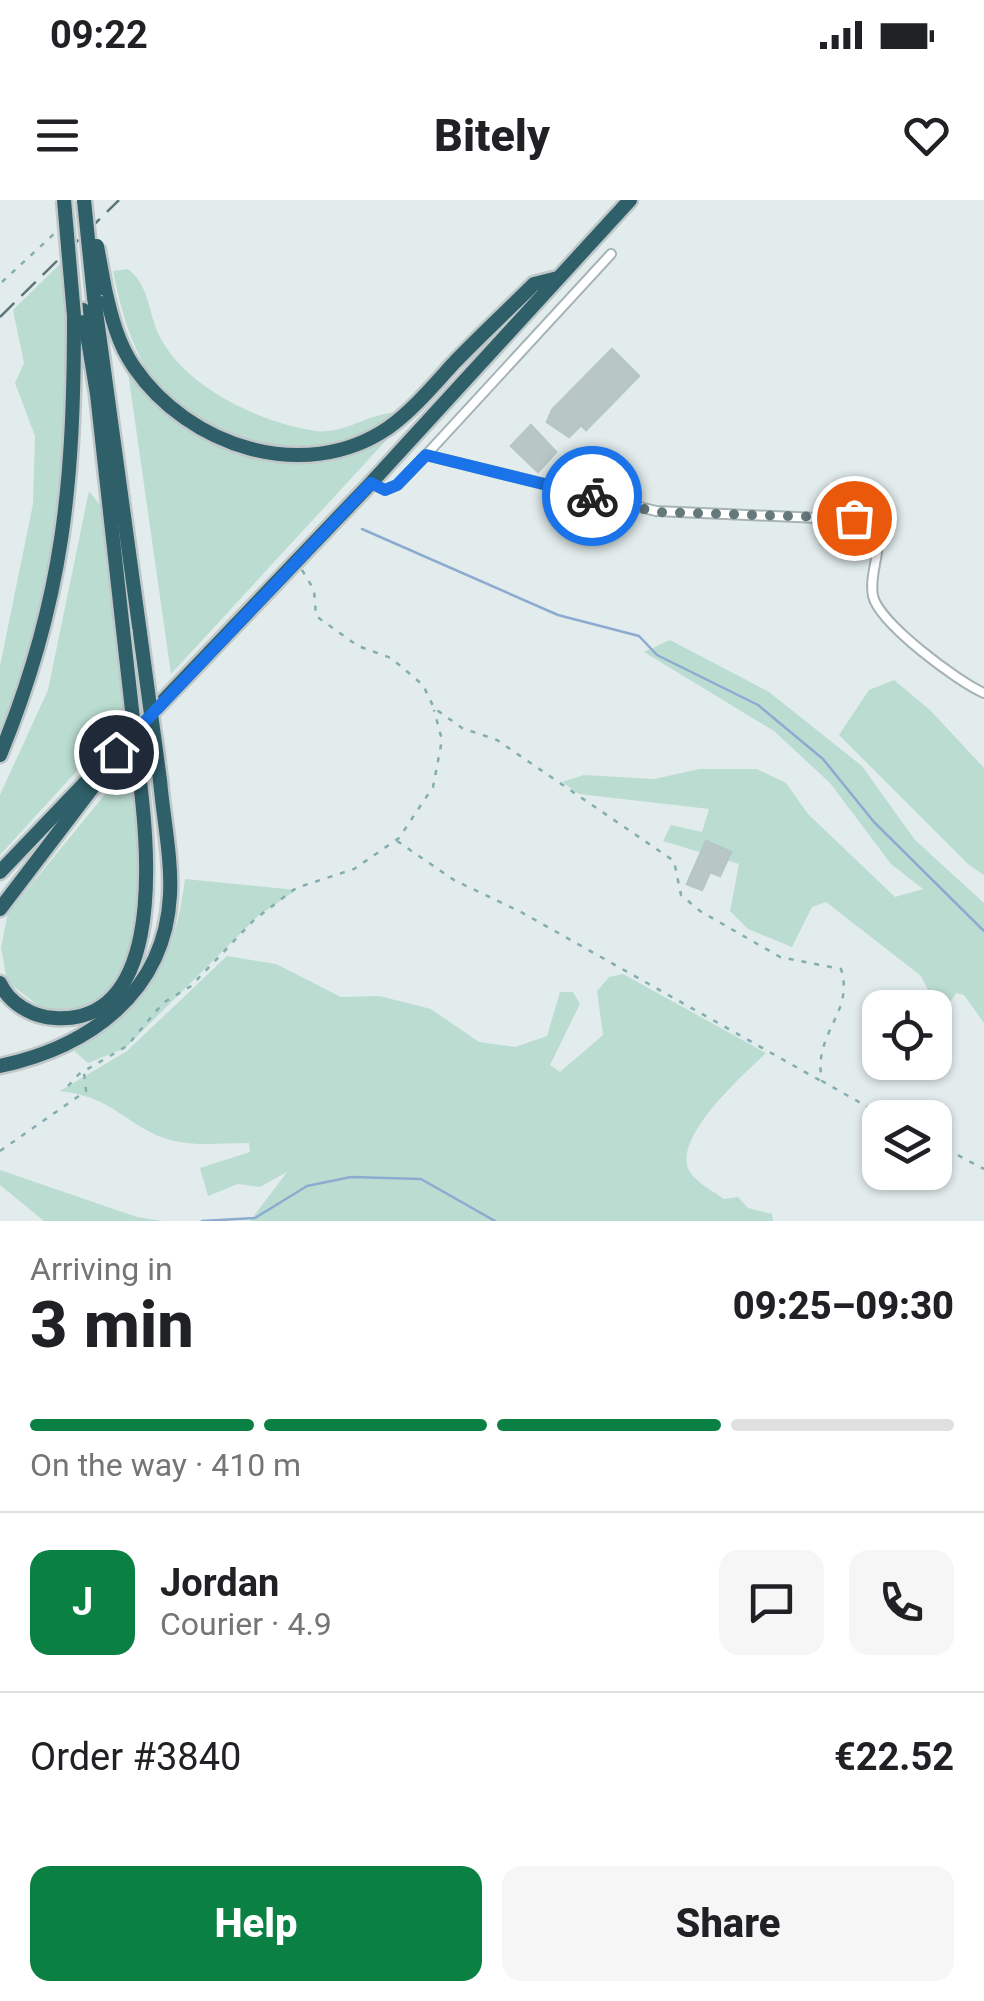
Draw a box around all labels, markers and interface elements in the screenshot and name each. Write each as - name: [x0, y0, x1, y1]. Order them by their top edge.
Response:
- text: 09:22: [50, 13, 148, 57]
- icon: menu: [30, 108, 85, 163]
- icon: heart: [899, 108, 954, 163]
- text: Bitely: [434, 109, 550, 162]
- courier: [542, 446, 642, 546]
- icon: bike: [565, 469, 620, 524]
- pin: [812, 476, 897, 561]
- icon: bag: [827, 491, 882, 546]
- pin: [74, 710, 159, 795]
- icon: home: [89, 725, 144, 780]
- map controls: [862, 990, 952, 1190]
- button: locate: [862, 990, 952, 1080]
- button: layers: [862, 1100, 952, 1190]
- text: Arriving in: [30, 1250, 173, 1288]
- text: 09:25–09:30: [733, 1284, 954, 1328]
- text: 3 min: [30, 1287, 194, 1363]
- text: On the way · 410 m: [30, 1446, 301, 1484]
- button: chat: [719, 1550, 824, 1655]
- button: phone: [849, 1550, 954, 1655]
- text: Jordan: [160, 1561, 279, 1605]
- text: J: [72, 1580, 93, 1624]
- text: Courier · 4.9: [160, 1605, 332, 1643]
- text: Order #3840: [30, 1735, 241, 1779]
- text: €22.52: [834, 1735, 954, 1779]
- button: Help: [30, 1866, 482, 1981]
- button: Share: [502, 1866, 954, 1981]

